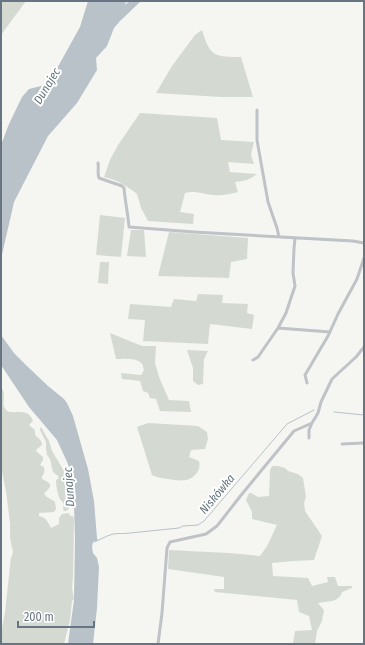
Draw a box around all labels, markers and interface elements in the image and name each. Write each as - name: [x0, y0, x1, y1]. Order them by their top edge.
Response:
- water label: Dunajec: [31, 65, 64, 107]
- water label: Dunajec: [61, 466, 77, 507]
- water label: Niskówka: [196, 471, 238, 517]
- scale bar: [18, 603, 94, 629]
- text: 200 m: [24, 610, 54, 624]

